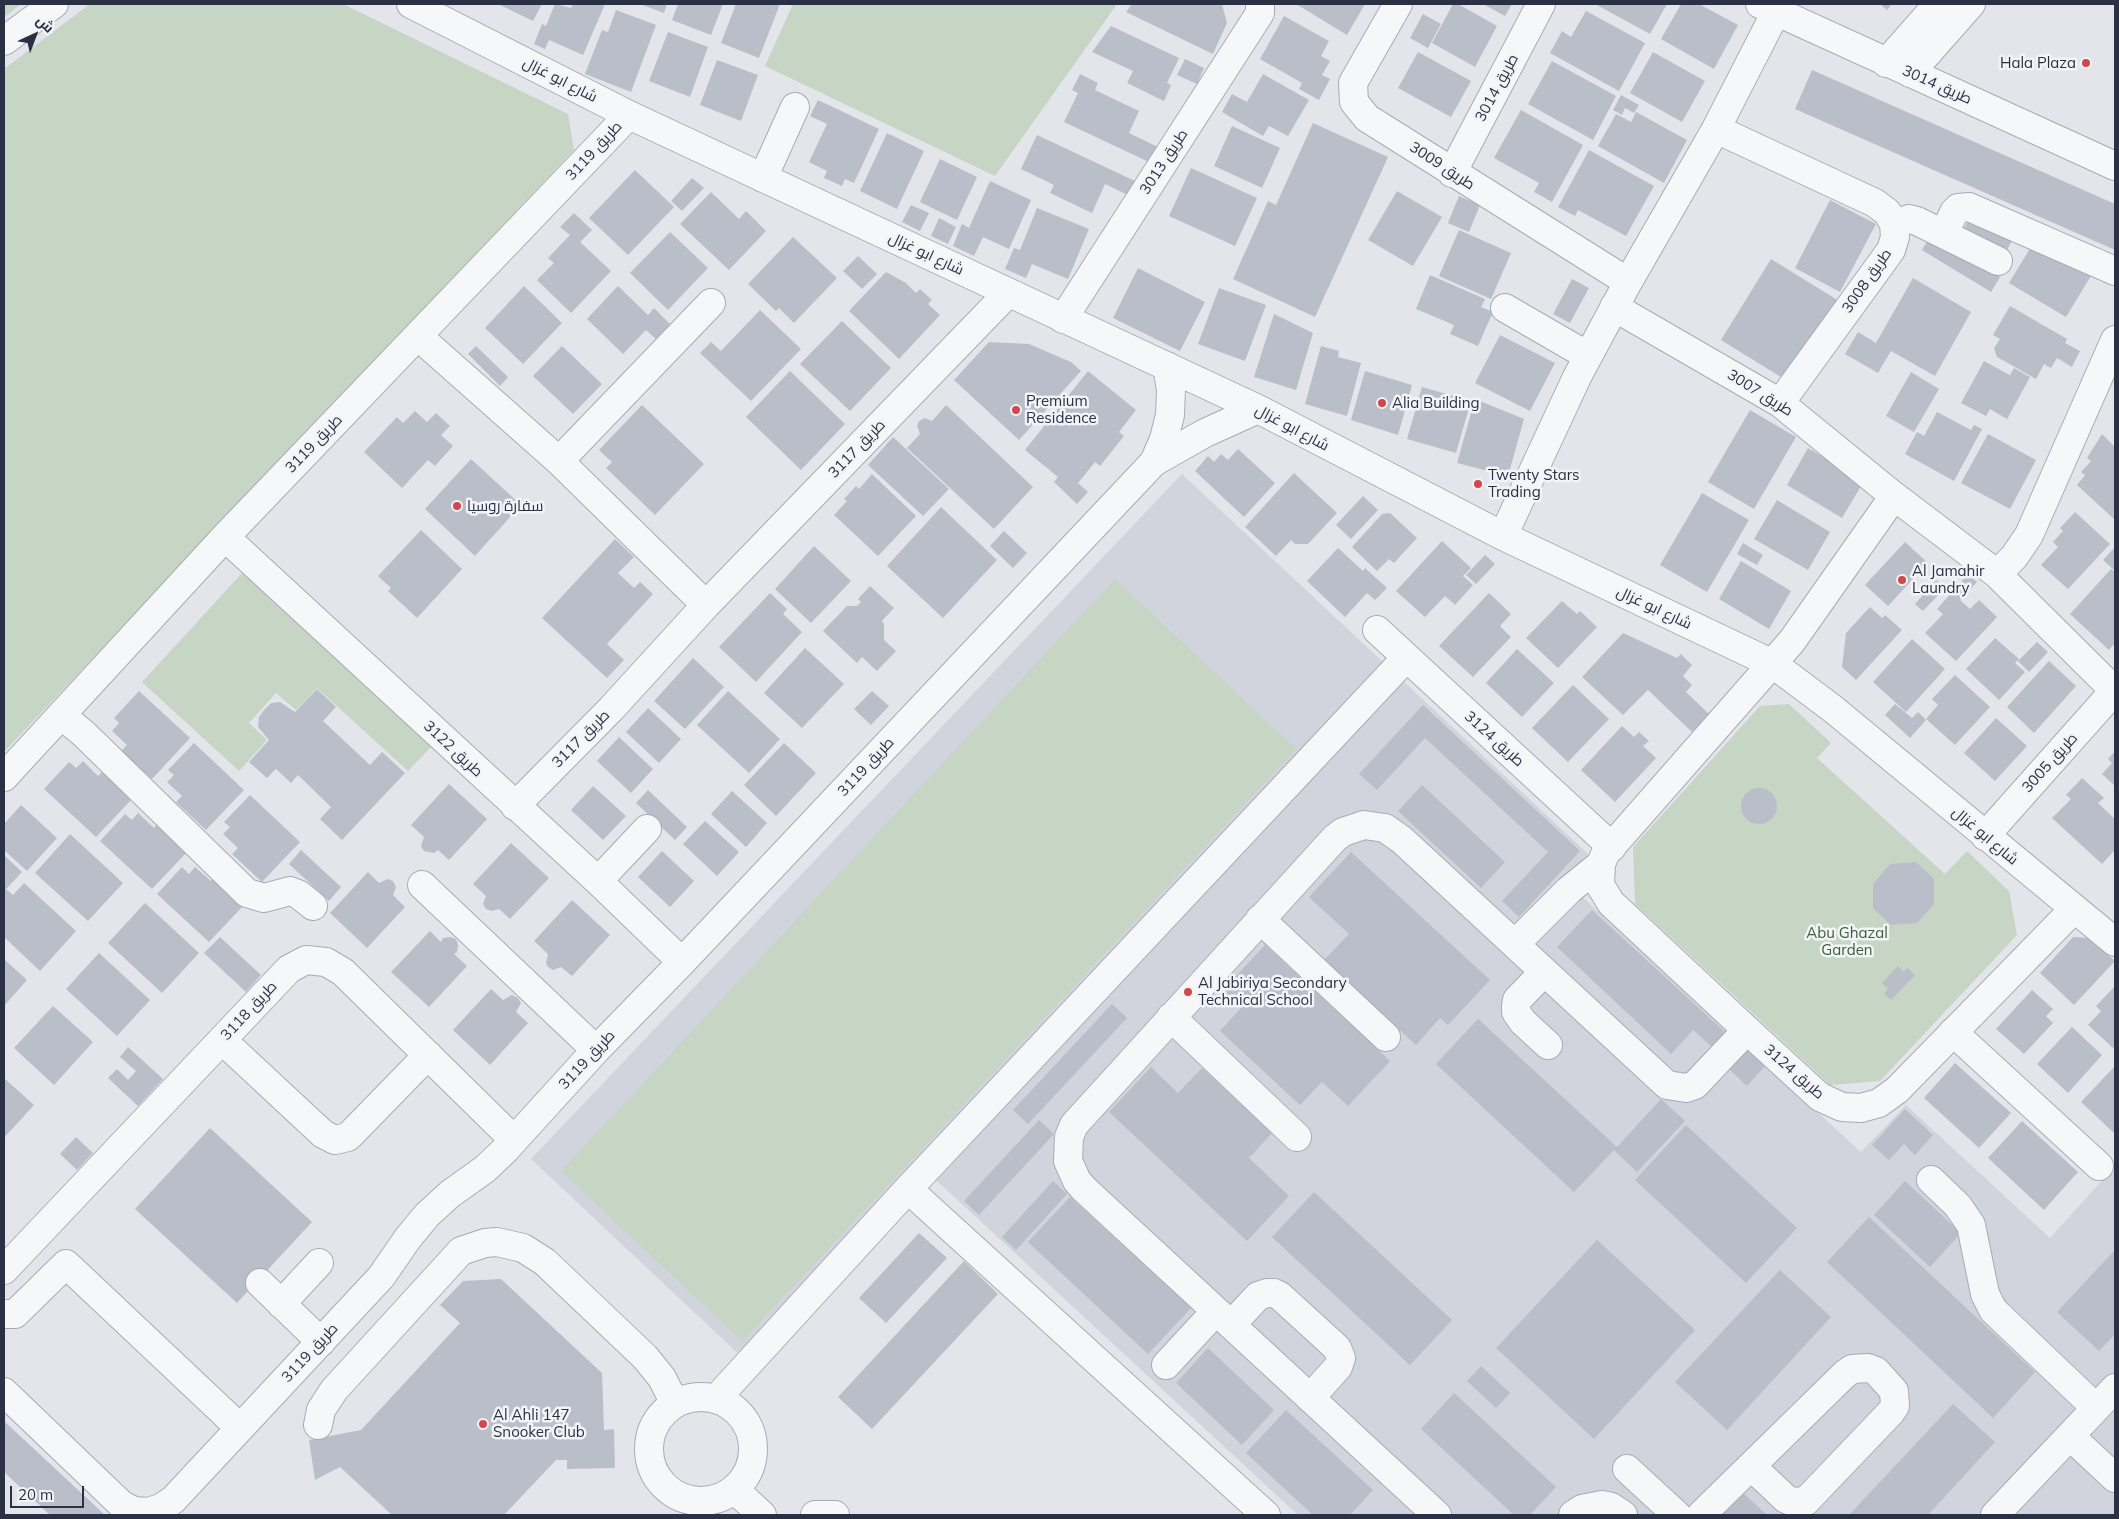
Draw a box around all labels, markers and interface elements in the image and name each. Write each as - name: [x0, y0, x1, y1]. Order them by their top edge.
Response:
- north arrow: [10, 10, 60, 60]
- text: ش: [33, 11, 58, 37]
- street label: طريق 3014: [1472, 51, 1522, 125]
- street label: شارع ابو غزال: [520, 54, 600, 106]
- place label: Hala Plaza: [2000, 54, 2076, 72]
- marker: Hala Plaza: [2080, 57, 2092, 69]
- street label: طريق 3014: [1899, 62, 1975, 108]
- street label: طريق 3119: [562, 118, 626, 184]
- street label: طريق 3013: [1136, 126, 1192, 198]
- street label: طريق 3009: [1406, 138, 1478, 194]
- street label: شارع ابو غزال: [885, 229, 967, 279]
- street label: طريق 3008: [1838, 245, 1896, 317]
- street label: طريق 3007: [1724, 366, 1796, 420]
- place label: Premium Residence: [1026, 392, 1097, 427]
- place label: Alia Building: [1392, 394, 1479, 412]
- marker: Alia Building: [1376, 397, 1388, 409]
- street label: شارع ابو غزال: [1252, 401, 1332, 455]
- marker: Premium Residence: [1010, 404, 1022, 416]
- street label: طريق 3119: [282, 411, 346, 477]
- street label: طريق 3117: [825, 416, 889, 482]
- place label: Twenty Stars Trading: [1488, 466, 1580, 501]
- marker: Twenty Stars Trading: [1472, 478, 1484, 490]
- place label: سفارة روسيا: [467, 497, 543, 515]
- marker: سفارة روسيا: [451, 500, 463, 512]
- place label: Al Jamahir Laundry: [1912, 562, 1984, 597]
- marker: Al Jamahir Laundry: [1896, 574, 1908, 586]
- street label: شارع ابو غزال: [1613, 583, 1695, 633]
- street label: طريق 3117: [548, 706, 614, 772]
- street label: طريق 3124: [1460, 707, 1528, 771]
- street label: طريق 3122: [420, 717, 486, 781]
- street label: طريق 3005: [2018, 729, 2082, 797]
- street label: طريق 3119: [834, 734, 898, 800]
- street label: شارع ابو غزال: [1948, 803, 2022, 869]
- park label: Abu Ghazal Garden: [1806, 924, 1888, 959]
- place label: Al Jabiriya Secondary Technical School: [1198, 974, 1347, 1009]
- street label: طريق 3118: [217, 978, 281, 1044]
- marker: Al Jabiriya Secondary Technical School: [1182, 986, 1194, 998]
- street label: طريق 3119: [555, 1027, 619, 1093]
- street label: طريق 3124: [1760, 1041, 1828, 1103]
- street label: طريق 3119: [278, 1320, 342, 1386]
- place label: Al Ahli 147 Snooker Club: [493, 1406, 585, 1441]
- marker: Al Ahli 147 Snooker Club: [477, 1418, 489, 1430]
- scale bar: [12, 1476, 86, 1508]
- text: 20 m: [18, 1485, 53, 1504]

